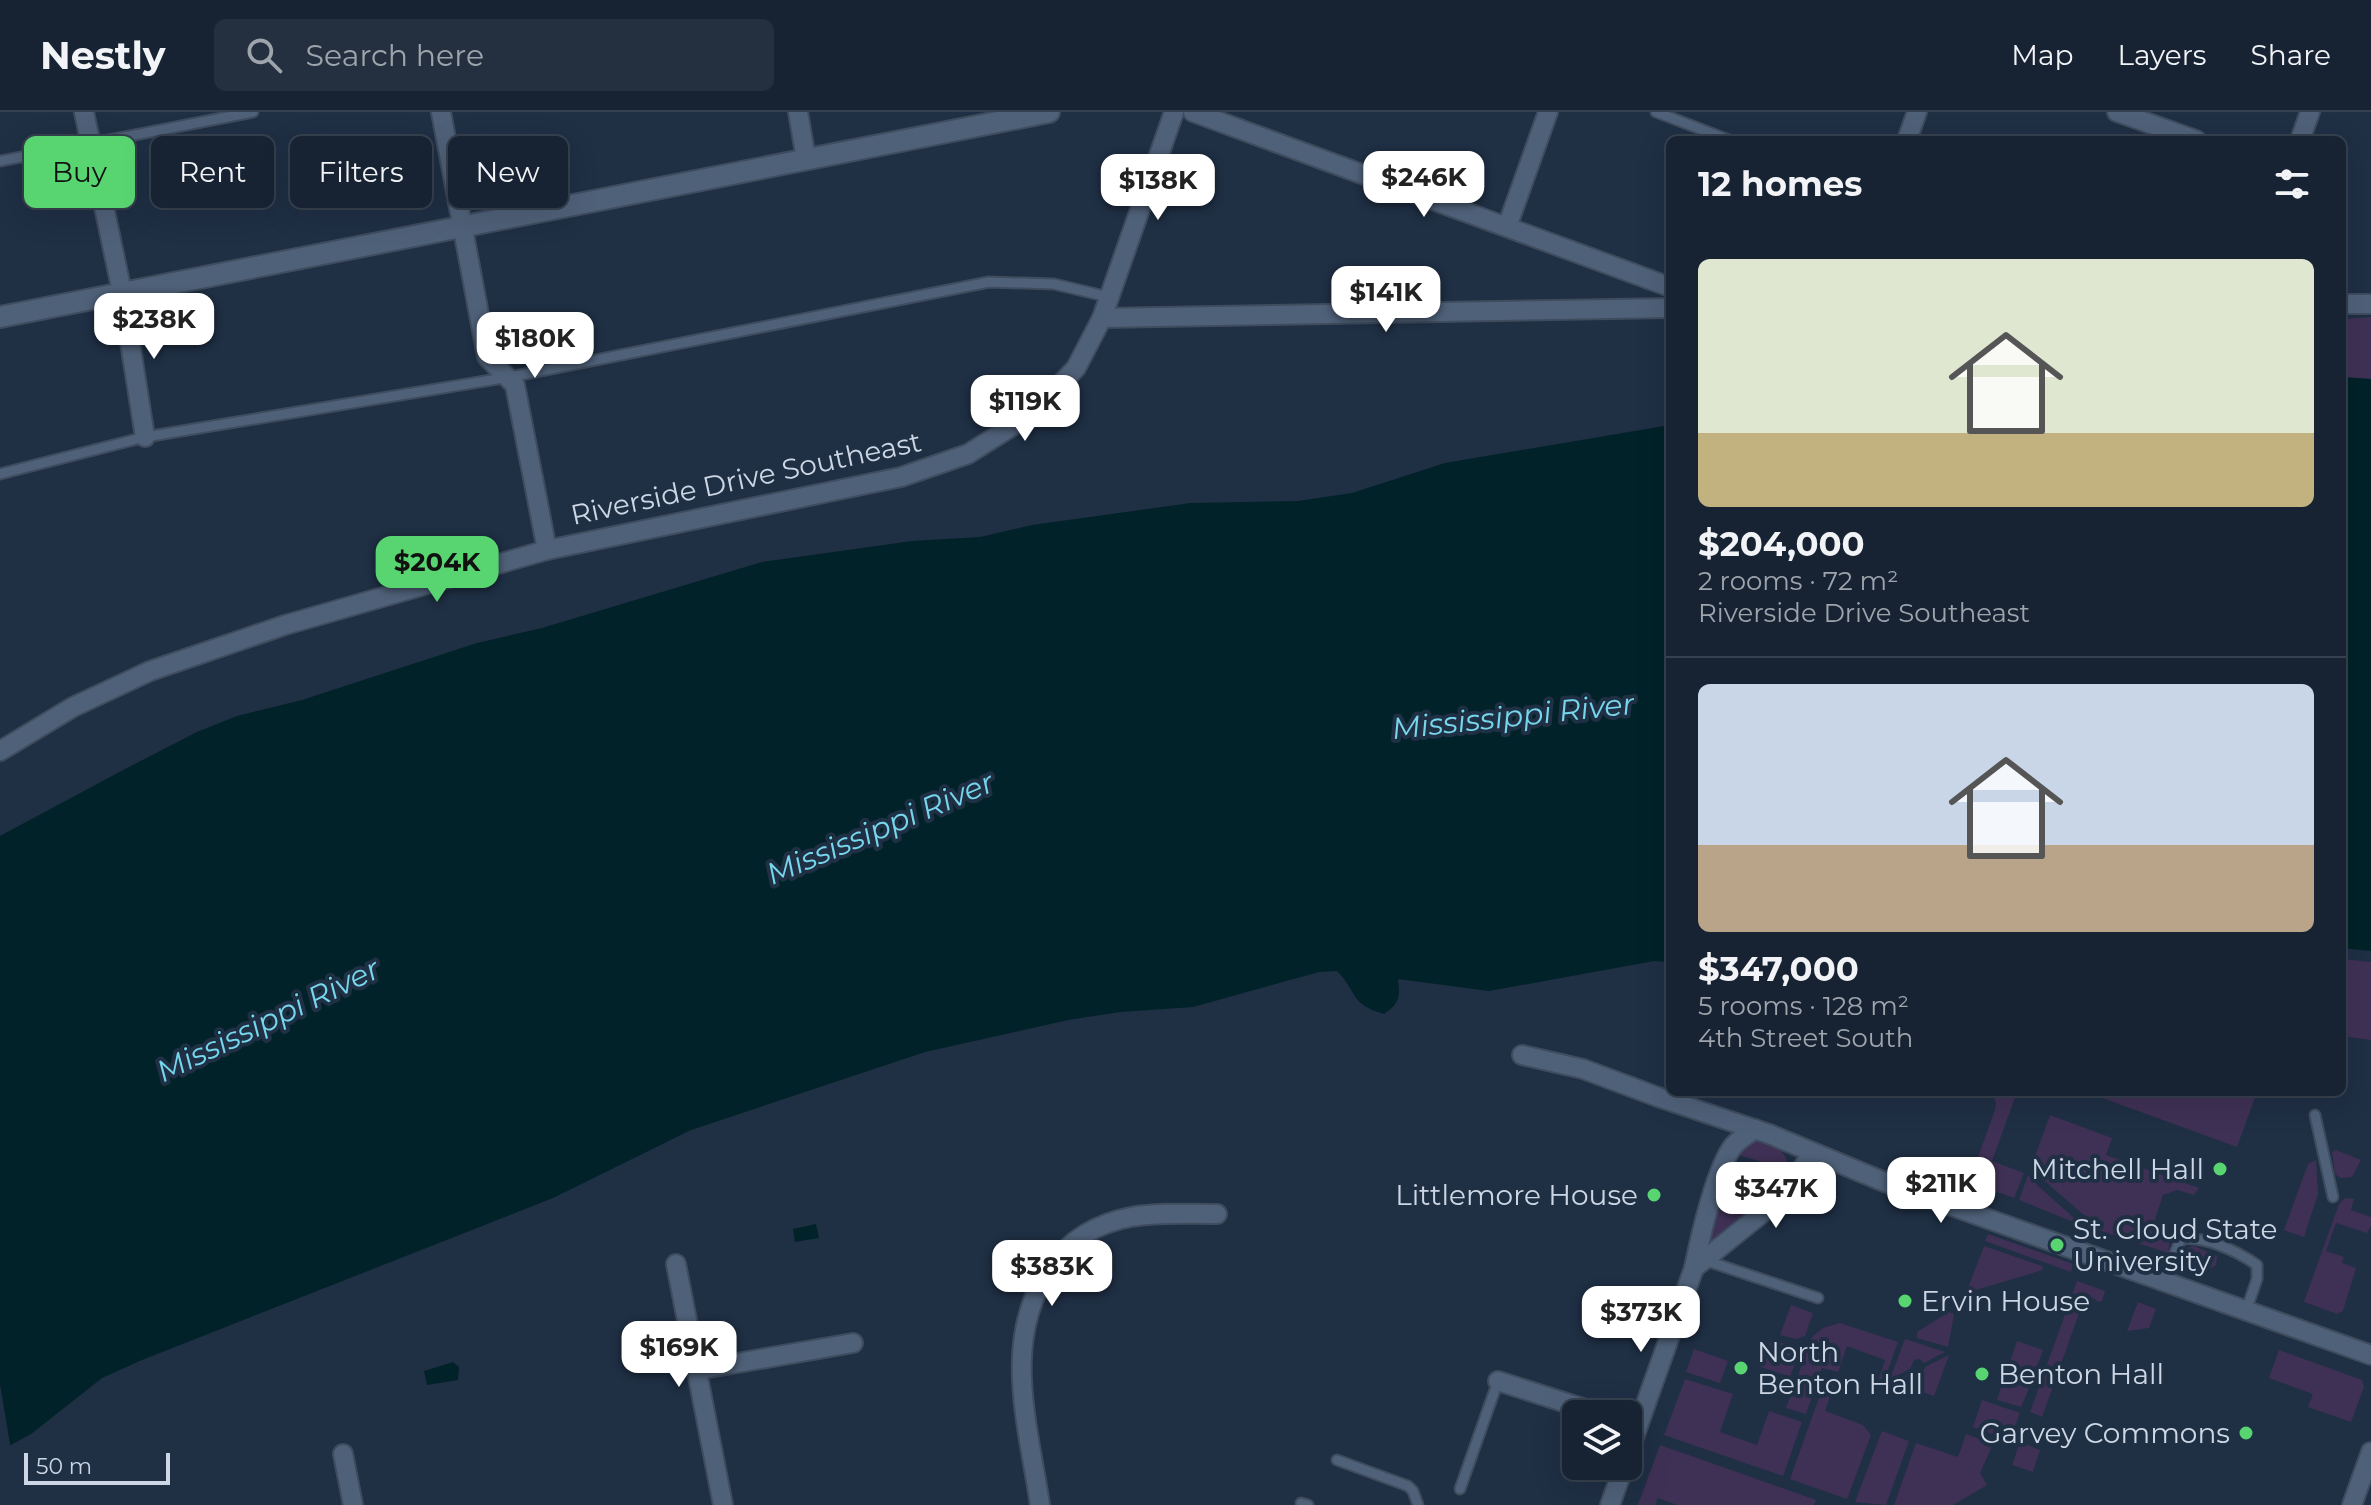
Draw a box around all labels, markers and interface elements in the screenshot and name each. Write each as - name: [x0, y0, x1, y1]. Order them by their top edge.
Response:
- search box: [214, 19, 774, 91]
- text: Nestly: [40, 32, 166, 79]
- icon: search: [242, 33, 286, 77]
- text: Search here: [306, 37, 484, 74]
- text: Map: [2011, 38, 2074, 72]
- text: Layers: [2118, 38, 2207, 72]
- text: Share: [2251, 38, 2331, 72]
- chip: Buy: [24, 136, 135, 208]
- chip: Rent: [151, 136, 274, 208]
- chip: Filters: [290, 136, 432, 208]
- chip: New: [448, 136, 568, 208]
- pin: $246K: [1368, 151, 1480, 219]
- pin: $138K: [1102, 154, 1214, 222]
- text: $246K: [1381, 161, 1467, 193]
- icon: filters: [2270, 162, 2314, 206]
- text: 12 homes: [1698, 163, 1862, 205]
- text: $138K: [1119, 164, 1197, 196]
- pin: $141K: [1330, 266, 1442, 334]
- text: $141K: [1349, 276, 1423, 308]
- pin: $238K: [98, 293, 210, 361]
- text: $238K: [112, 303, 196, 335]
- icon: home: [1934, 311, 2078, 455]
- pin: $180K: [479, 312, 591, 380]
- text: $180K: [495, 322, 575, 354]
- pin: $119K: [969, 375, 1081, 443]
- text: $119K: [989, 385, 1061, 417]
- street label: Riverside Drive Southeast: [568, 424, 924, 532]
- text: $204,000: [1698, 523, 1865, 565]
- pin: $204K: [381, 536, 493, 604]
- text: $204K: [394, 546, 480, 578]
- text: 2 rooms · 72 m²: [1698, 565, 1898, 597]
- text: Riverside Drive Southeast: [1698, 597, 2030, 629]
- water label: Mississippi River: [1390, 685, 1637, 747]
- icon: home: [1934, 736, 2078, 880]
- water label: Mississippi River: [761, 763, 1000, 893]
- text: $347,000: [1698, 948, 1859, 990]
- water label: Mississippi River: [150, 950, 387, 1090]
- text: 5 rooms · 128 m²: [1698, 990, 1909, 1022]
- text: 4th Street South: [1698, 1022, 1913, 1054]
- place label: Mitchell Hall: [2031, 1152, 2204, 1186]
- pin: $211K: [1885, 1157, 1997, 1225]
- marker: Mitchell Hall: [2211, 1160, 2229, 1178]
- pin: $347K: [1720, 1162, 1832, 1230]
- text: $211K: [1905, 1167, 1977, 1199]
- text: $347K: [1734, 1172, 1818, 1204]
- place label: Littlemore House: [1395, 1178, 1638, 1212]
- marker: Littlemore House: [1645, 1186, 1663, 1204]
- place label: St. Cloud State University: [2073, 1212, 2278, 1278]
- marker: St. Cloud State University: [2048, 1236, 2066, 1254]
- pin: $383K: [996, 1240, 1108, 1308]
- text: $383K: [1010, 1250, 1094, 1282]
- place label: Ervin House: [1921, 1284, 2090, 1318]
- pin: $373K: [1585, 1286, 1697, 1354]
- marker: Ervin House: [1896, 1292, 1914, 1310]
- text: $373K: [1600, 1296, 1682, 1328]
- pin: $169K: [623, 1321, 735, 1389]
- text: $169K: [640, 1331, 718, 1363]
- place label: North Benton Hall: [1757, 1335, 1923, 1401]
- place label: Benton Hall: [1998, 1357, 2164, 1391]
- marker: North Benton Hall: [1732, 1359, 1750, 1377]
- marker: Benton Hall: [1973, 1365, 1991, 1383]
- map controls: [1562, 1400, 1642, 1480]
- button: layers: [1562, 1400, 1642, 1480]
- place label: Garvey Commons: [1980, 1416, 2230, 1450]
- marker: Garvey Commons: [2237, 1424, 2255, 1442]
- scale bar: [24, 1449, 170, 1485]
- text: 50 m: [36, 1453, 92, 1480]

